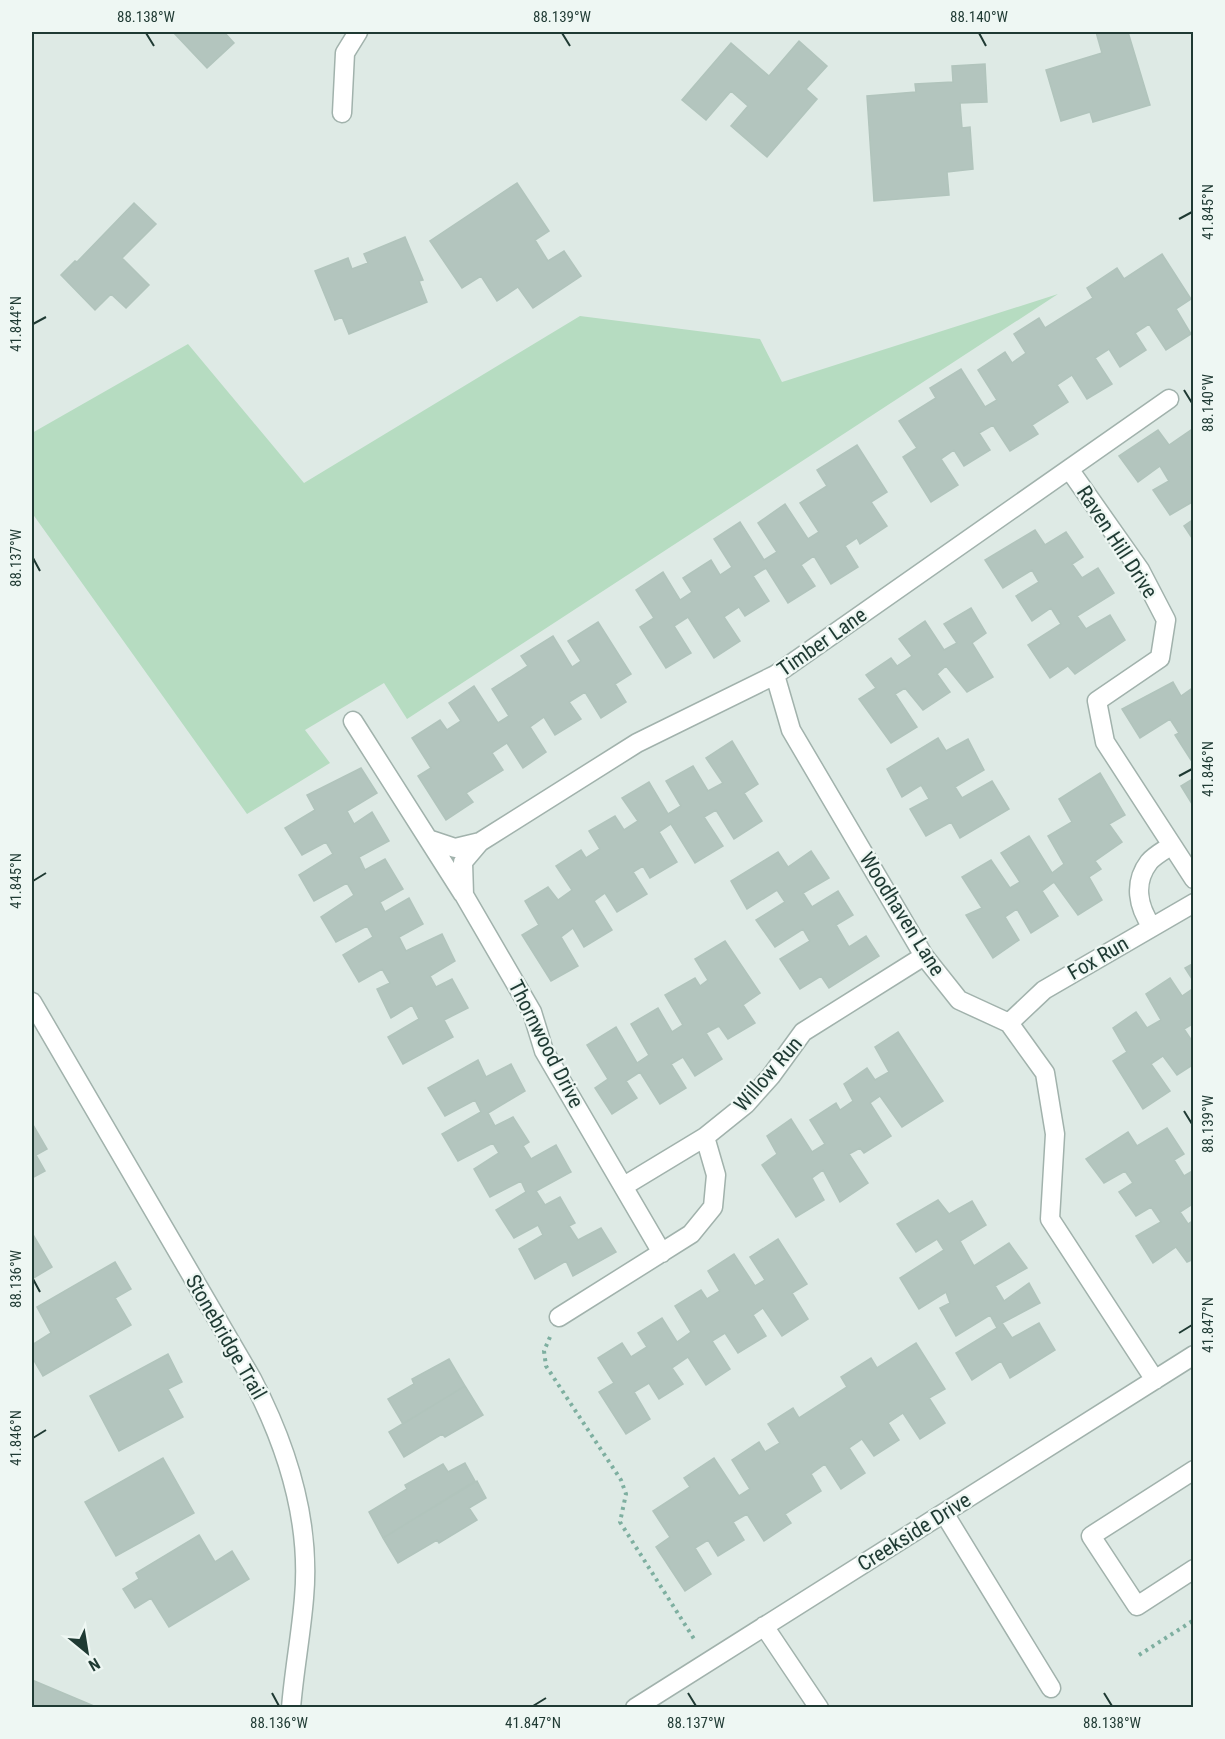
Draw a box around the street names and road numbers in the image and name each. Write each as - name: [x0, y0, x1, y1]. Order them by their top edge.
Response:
- street label: Raven Hill Drive: [1072, 481, 1162, 603]
- street label: Timber Lane: [773, 603, 871, 681]
- street label: Woodhaven Lane: [854, 848, 950, 980]
- street label: Fox Run: [1064, 931, 1132, 985]
- street label: Thornwood Drive: [504, 976, 589, 1112]
- street label: Willow Run: [729, 1032, 807, 1116]
- street label: Stonebridge Trail: [181, 1270, 271, 1404]
- street label: Creekside Drive: [853, 1488, 975, 1576]

